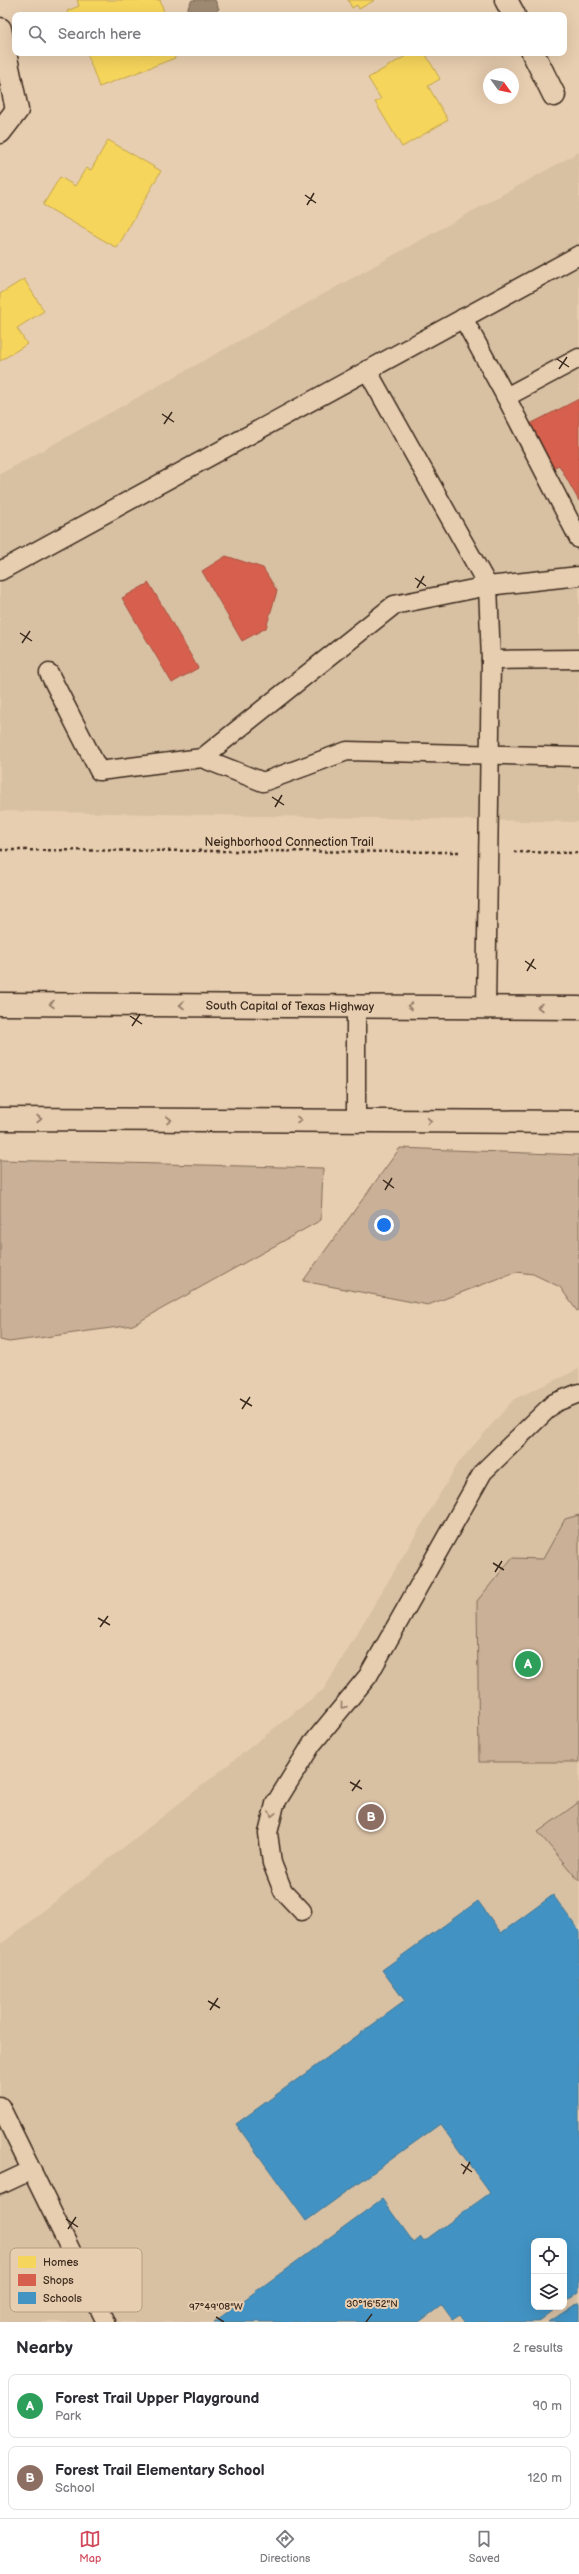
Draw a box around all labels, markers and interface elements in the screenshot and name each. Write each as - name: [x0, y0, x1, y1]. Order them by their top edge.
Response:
- search box: [12, 12, 567, 56]
- icon: search: [26, 23, 48, 45]
- text: Search here: [58, 25, 141, 44]
- north arrow: [483, 68, 519, 104]
- street label: Neighborhood Connection Trail: [204, 835, 374, 850]
- street label: South Capital of Texas Highway: [206, 998, 375, 1014]
- one-way arrow: [49, 1000, 55, 1008]
- one-way arrow: [179, 1001, 185, 1009]
- one-way arrow: [407, 1002, 413, 1010]
- one-way arrow: [537, 1003, 543, 1011]
- one-way arrow: [36, 1115, 42, 1123]
- one-way arrow: [166, 1116, 172, 1124]
- one-way arrow: [296, 1116, 302, 1124]
- one-way arrow: [426, 1117, 432, 1125]
- your location: [374, 1215, 394, 1235]
- pin: A: [515, 1649, 541, 1679]
- one-way arrow: [341, 1702, 348, 1709]
- pin: B: [358, 1802, 384, 1832]
- one-way arrow: [269, 1811, 277, 1817]
- map controls: [531, 2238, 567, 2310]
- button: locate: [531, 2238, 567, 2274]
- legend: [10, 2248, 142, 2312]
- text: Homes: [43, 2256, 79, 2269]
- text: Shops: [43, 2274, 74, 2287]
- button: layers: [531, 2274, 567, 2310]
- text: Schools: [43, 2292, 83, 2305]
- text: 30°16'52"N: [346, 2298, 398, 2310]
- text: 97°49'08"W: [189, 2301, 243, 2313]
- text: Nearby: [16, 2338, 73, 2358]
- text: 2 results: [513, 2340, 563, 2356]
- text: Forest Trail Upper Playground: [55, 2389, 259, 2408]
- text: A: [26, 2398, 34, 2414]
- text: 90 m: [533, 2398, 562, 2414]
- text: Park: [55, 2408, 81, 2424]
- text: Forest Trail Elementary School: [55, 2461, 265, 2480]
- text: B: [25, 2470, 35, 2486]
- text: 120 m: [527, 2470, 562, 2486]
- text: School: [55, 2480, 95, 2496]
- tab: Map: [79, 2528, 101, 2565]
- tab: Directions: [260, 2528, 310, 2565]
- tab: Saved: [469, 2528, 500, 2565]

